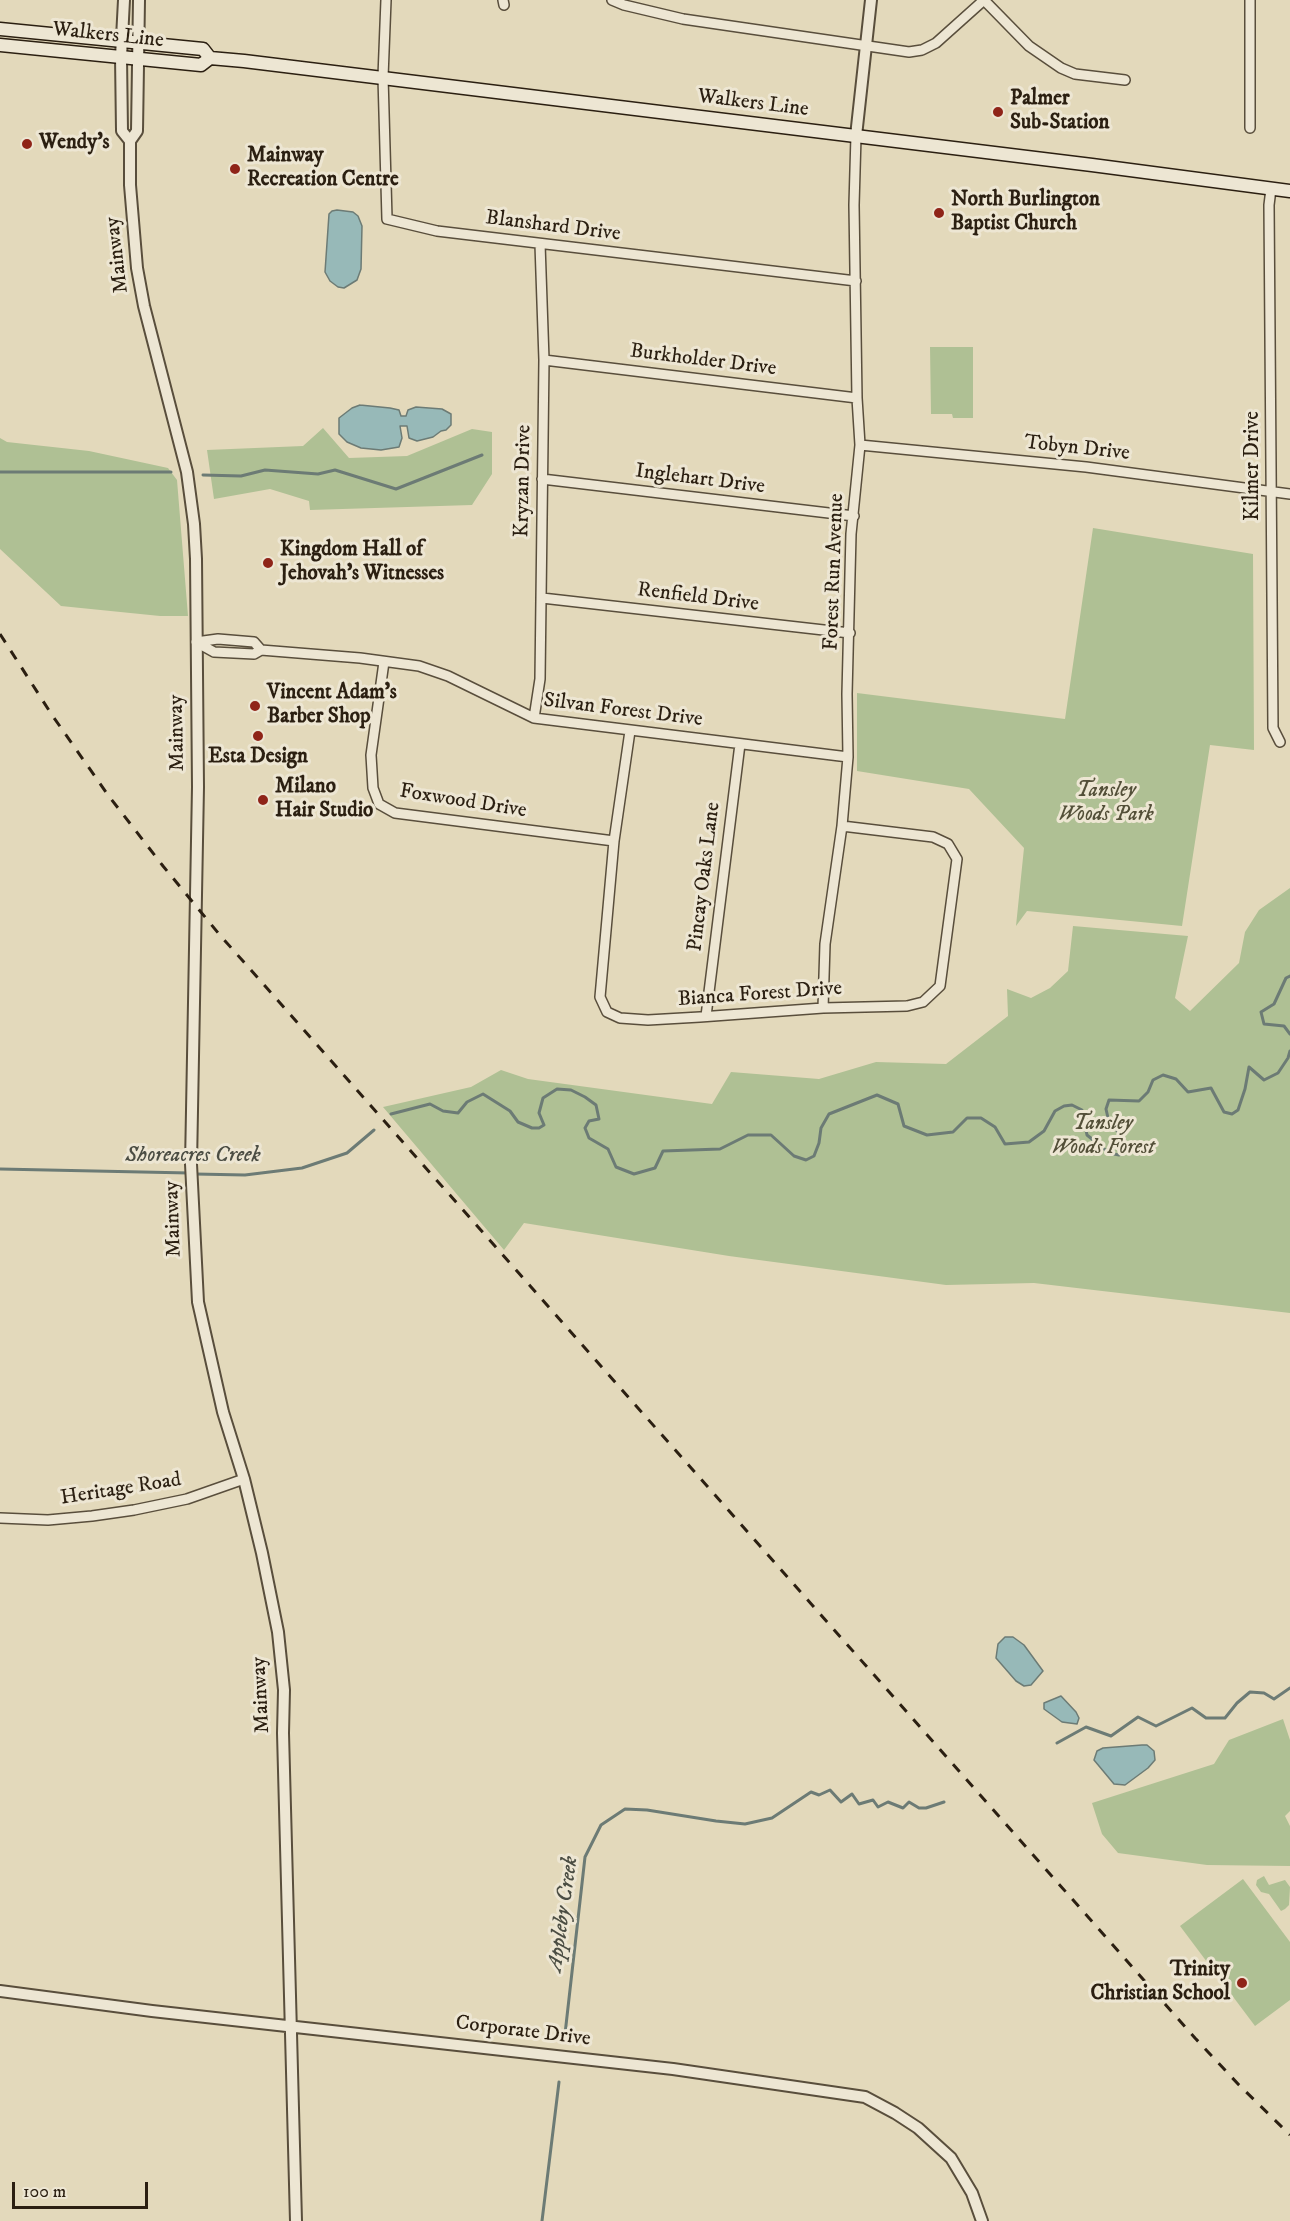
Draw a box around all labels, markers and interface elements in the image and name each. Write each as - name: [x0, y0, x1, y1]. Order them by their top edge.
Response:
- street label: Walkers Line: [51, 18, 165, 54]
- street label: Walkers Line: [696, 85, 810, 123]
- place label: Palmer Sub-Station: [1010, 87, 1109, 137]
- marker: Palmer Sub-Station: [991, 105, 1005, 119]
- place label: Wendy's: [39, 131, 110, 157]
- marker: Wendy's: [20, 137, 34, 151]
- place label: Mainway Recreation Centre: [247, 144, 399, 194]
- marker: Mainway Recreation Centre: [228, 162, 242, 176]
- place label: North Burlington Baptist Church: [951, 188, 1100, 238]
- street label: Blanshard Drive: [484, 206, 622, 248]
- marker: North Burlington Baptist Church: [932, 206, 946, 220]
- street label: Mainway: [101, 215, 135, 295]
- street label: Burkholder Drive: [628, 340, 778, 382]
- street label: Kilmer Drive: [1241, 411, 1267, 521]
- street label: Kryzan Drive: [510, 424, 538, 538]
- street label: Tobyn Drive: [1023, 431, 1131, 467]
- street label: Inglehart Drive: [634, 460, 766, 500]
- street label: Forest Run Avenue: [820, 493, 850, 651]
- place label: Kingdom Hall of Jehovah's Witnesses: [280, 538, 444, 588]
- marker: Kingdom Hall of Jehovah's Witnesses: [261, 556, 275, 570]
- street label: Renfield Drive: [636, 578, 760, 618]
- place label: Vincent Adam's Barber Shop: [267, 681, 397, 731]
- street label: Silvan Forest Drive: [542, 689, 704, 733]
- street label: Mainway: [165, 694, 191, 772]
- marker: Vincent Adam's Barber Shop: [248, 699, 262, 713]
- marker: Esta Design: [251, 729, 265, 743]
- place label: Esta Design: [208, 745, 308, 771]
- place label: Milano Hair Studio: [275, 775, 373, 825]
- park label: Tansley Woods Park: [1058, 779, 1154, 829]
- street label: Foxwood Drive: [398, 780, 528, 824]
- marker: Milano Hair Studio: [256, 793, 270, 807]
- street label: Pincay Oaks Lane: [683, 801, 727, 953]
- street label: Bianca Forest Drive: [677, 977, 843, 1013]
- park label: Tansley Woods Forest: [1051, 1112, 1155, 1162]
- water label: Shoreacres Creek: [125, 1143, 261, 1169]
- street label: Mainway: [160, 1180, 188, 1258]
- street label: Heritage Road: [59, 1468, 183, 1512]
- street label: Mainway: [247, 1656, 277, 1734]
- water label: Appleby Creek: [543, 1855, 585, 1973]
- place label: Trinity Christian School: [1091, 1958, 1230, 2008]
- marker: Trinity Christian School: [1235, 1976, 1249, 1990]
- street label: Corporate Drive: [454, 2011, 592, 2053]
- scale bar: [15, 2170, 152, 2208]
- text: 100 m: [23, 2181, 66, 2203]

